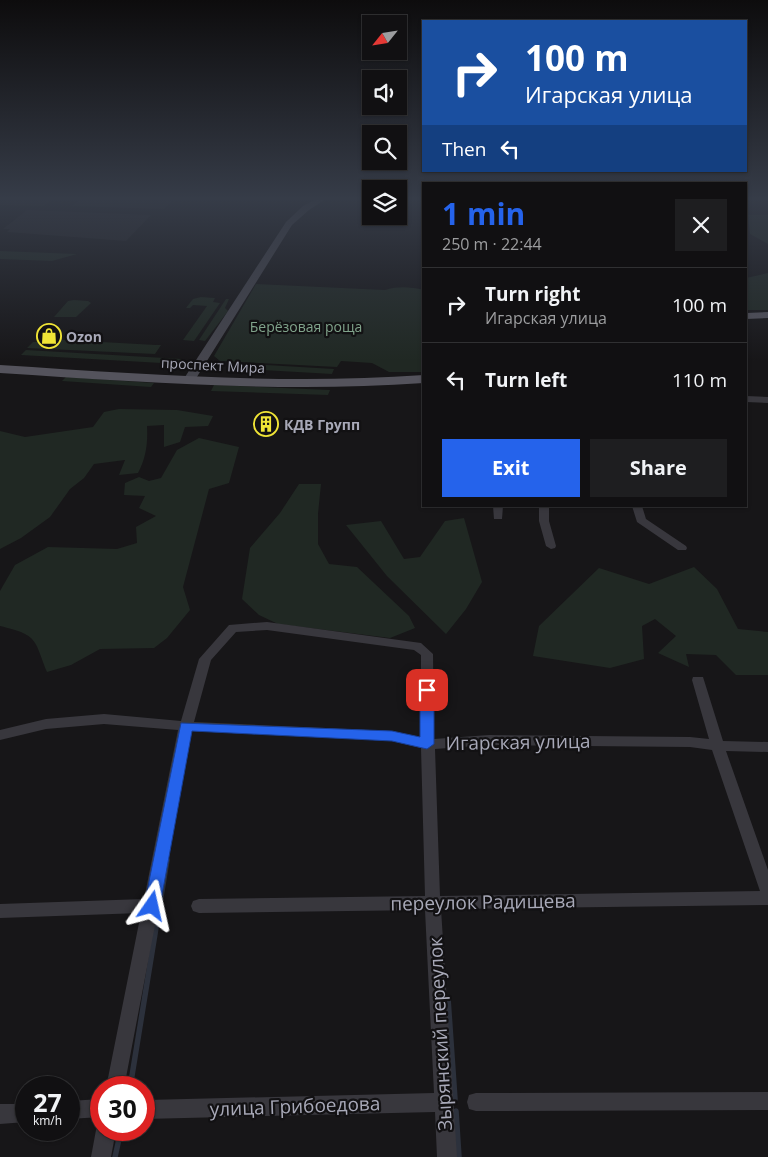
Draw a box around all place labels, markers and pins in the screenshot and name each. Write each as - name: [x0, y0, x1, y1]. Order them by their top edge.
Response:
- shop icon: Ozon: [36, 323, 62, 349]
- place label: Ozon: [66, 327, 102, 346]
- building icon: КДВ Групп: [253, 411, 279, 437]
- place label: КДВ Групп: [284, 415, 360, 434]
- pin: [406, 669, 448, 711]

